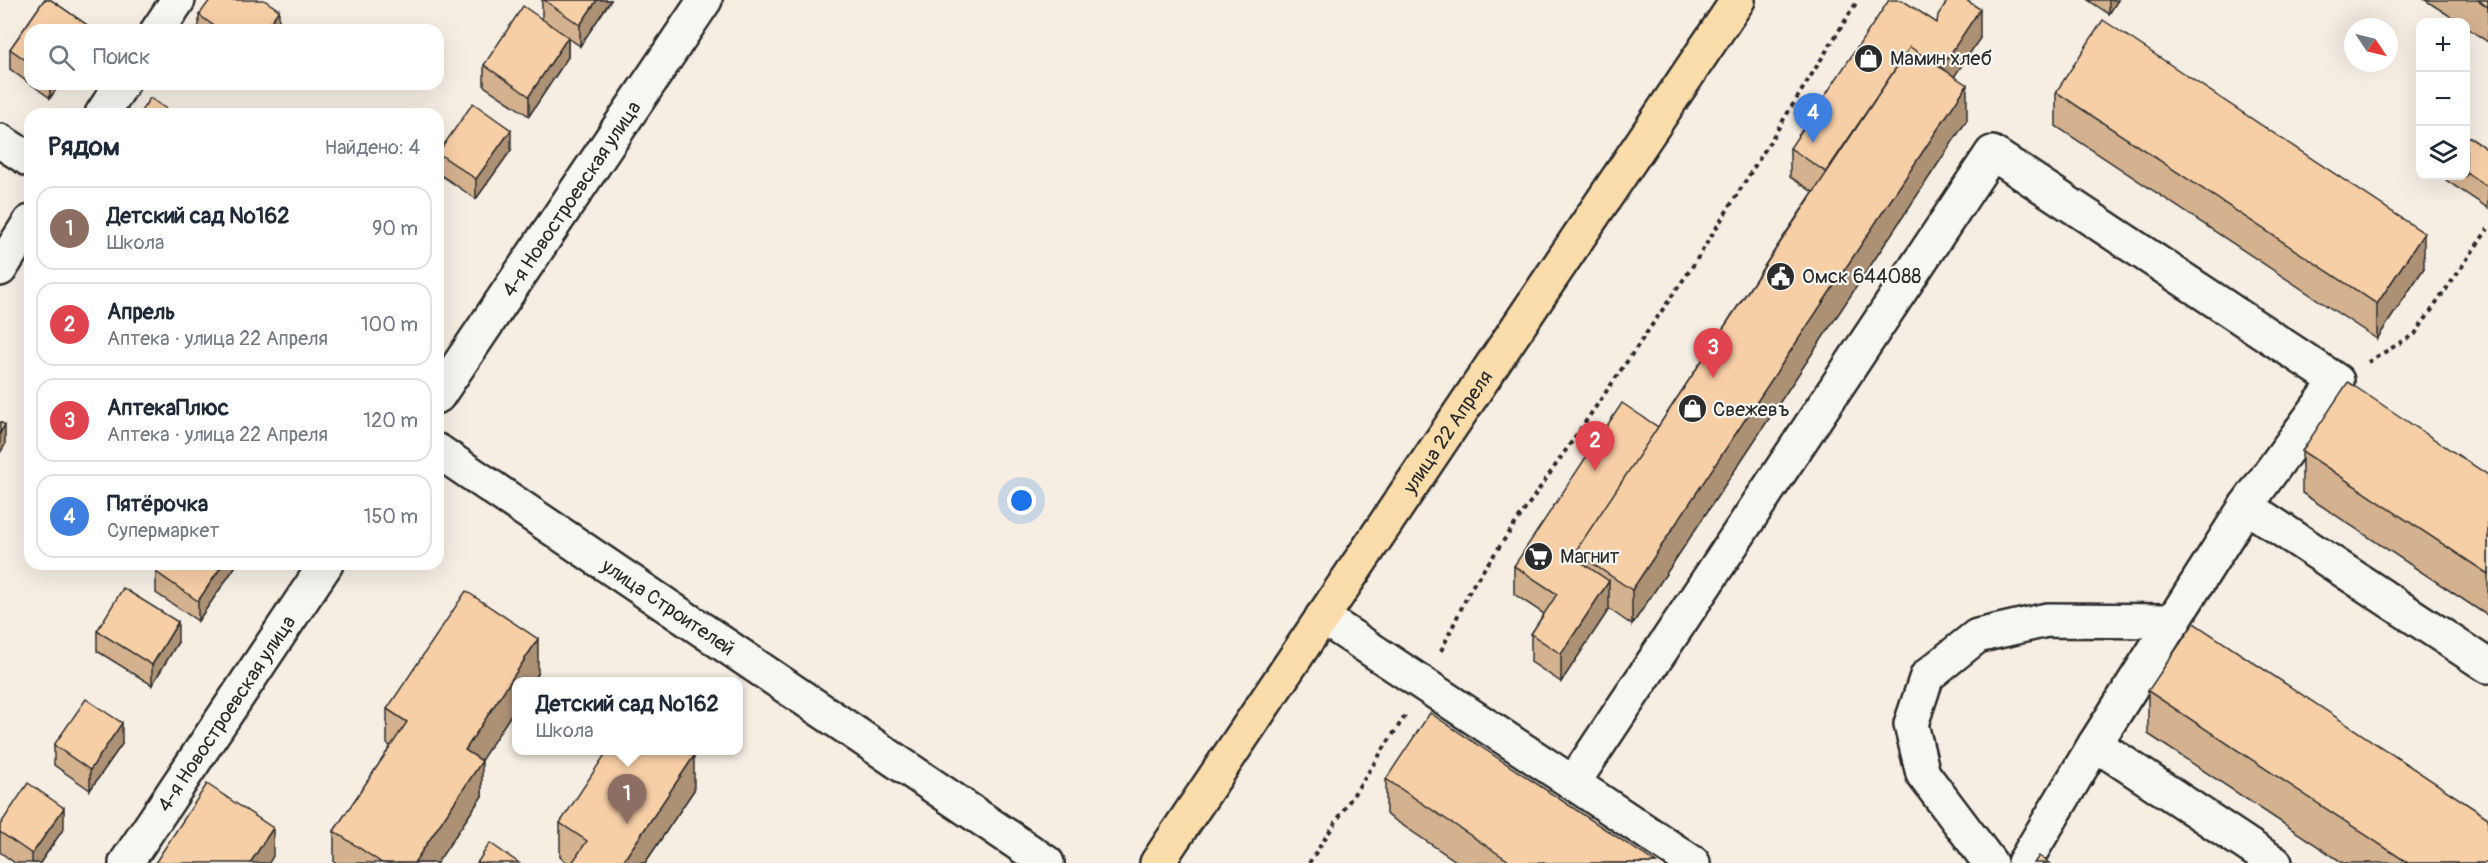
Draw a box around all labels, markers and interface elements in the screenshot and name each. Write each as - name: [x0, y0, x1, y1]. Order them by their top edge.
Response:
- north arrow: [2344, 18, 2398, 72]
- map controls: [2416, 18, 2470, 180]
- button: +: [2416, 18, 2470, 72]
- search box: [24, 24, 444, 90]
- icon: search: [45, 41, 78, 74]
- shop icon: Мамин хлеб: [1853, 42, 1885, 74]
- text: Поиск: [93, 43, 150, 71]
- place label: Мамин хлеб: [1890, 46, 1992, 71]
- button: −: [2416, 72, 2470, 126]
- pin: 4: [1794, 94, 1832, 143]
- street label: 4-я Новостроевская улица: [496, 96, 646, 301]
- button: layers: [2416, 126, 2470, 180]
- text: Рядом: [48, 131, 120, 163]
- text: Найдено: 4: [325, 135, 420, 160]
- text: Детский сад №162: [107, 202, 290, 230]
- text: 1: [66, 216, 73, 241]
- text: 90 m: [372, 216, 418, 241]
- text: Школа: [107, 230, 164, 255]
- public building icon: Омск 644088: [1765, 260, 1797, 292]
- place label: Омск 644088: [1802, 264, 1921, 289]
- text: Апрель: [107, 298, 175, 326]
- text: 2: [64, 312, 75, 337]
- text: 100 m: [361, 312, 418, 337]
- text: Аптека · улица 22 Апреля: [107, 326, 328, 351]
- pin: 3: [1694, 328, 1732, 378]
- street label: улица 22 Апреля: [1396, 365, 1498, 499]
- shop icon: Свежевъ: [1676, 393, 1708, 425]
- text: АптекаПлюс: [107, 394, 229, 422]
- place label: Свежевъ: [1713, 397, 1790, 422]
- text: 3: [64, 408, 75, 433]
- text: 120 m: [363, 408, 418, 433]
- text: Аптека · улица 22 Апреля: [107, 422, 328, 447]
- pin: 2: [1576, 422, 1614, 471]
- your location: [1007, 486, 1036, 515]
- text: Пятёрочка: [107, 490, 208, 518]
- text: 4: [64, 504, 75, 529]
- text: 150 m: [364, 504, 418, 529]
- text: Супермаркет: [107, 518, 219, 543]
- supermarket icon: Магнит: [1523, 540, 1555, 572]
- place label: Магнит: [1560, 544, 1619, 569]
- street label: улица Строителей: [596, 552, 740, 661]
- street label: 4-я Новостроевская улица: [151, 610, 301, 816]
- popup: [512, 677, 743, 755]
- text: Детский сад №162: [536, 690, 719, 718]
- text: Школа: [536, 718, 594, 743]
- pin: 1: [608, 774, 646, 824]

